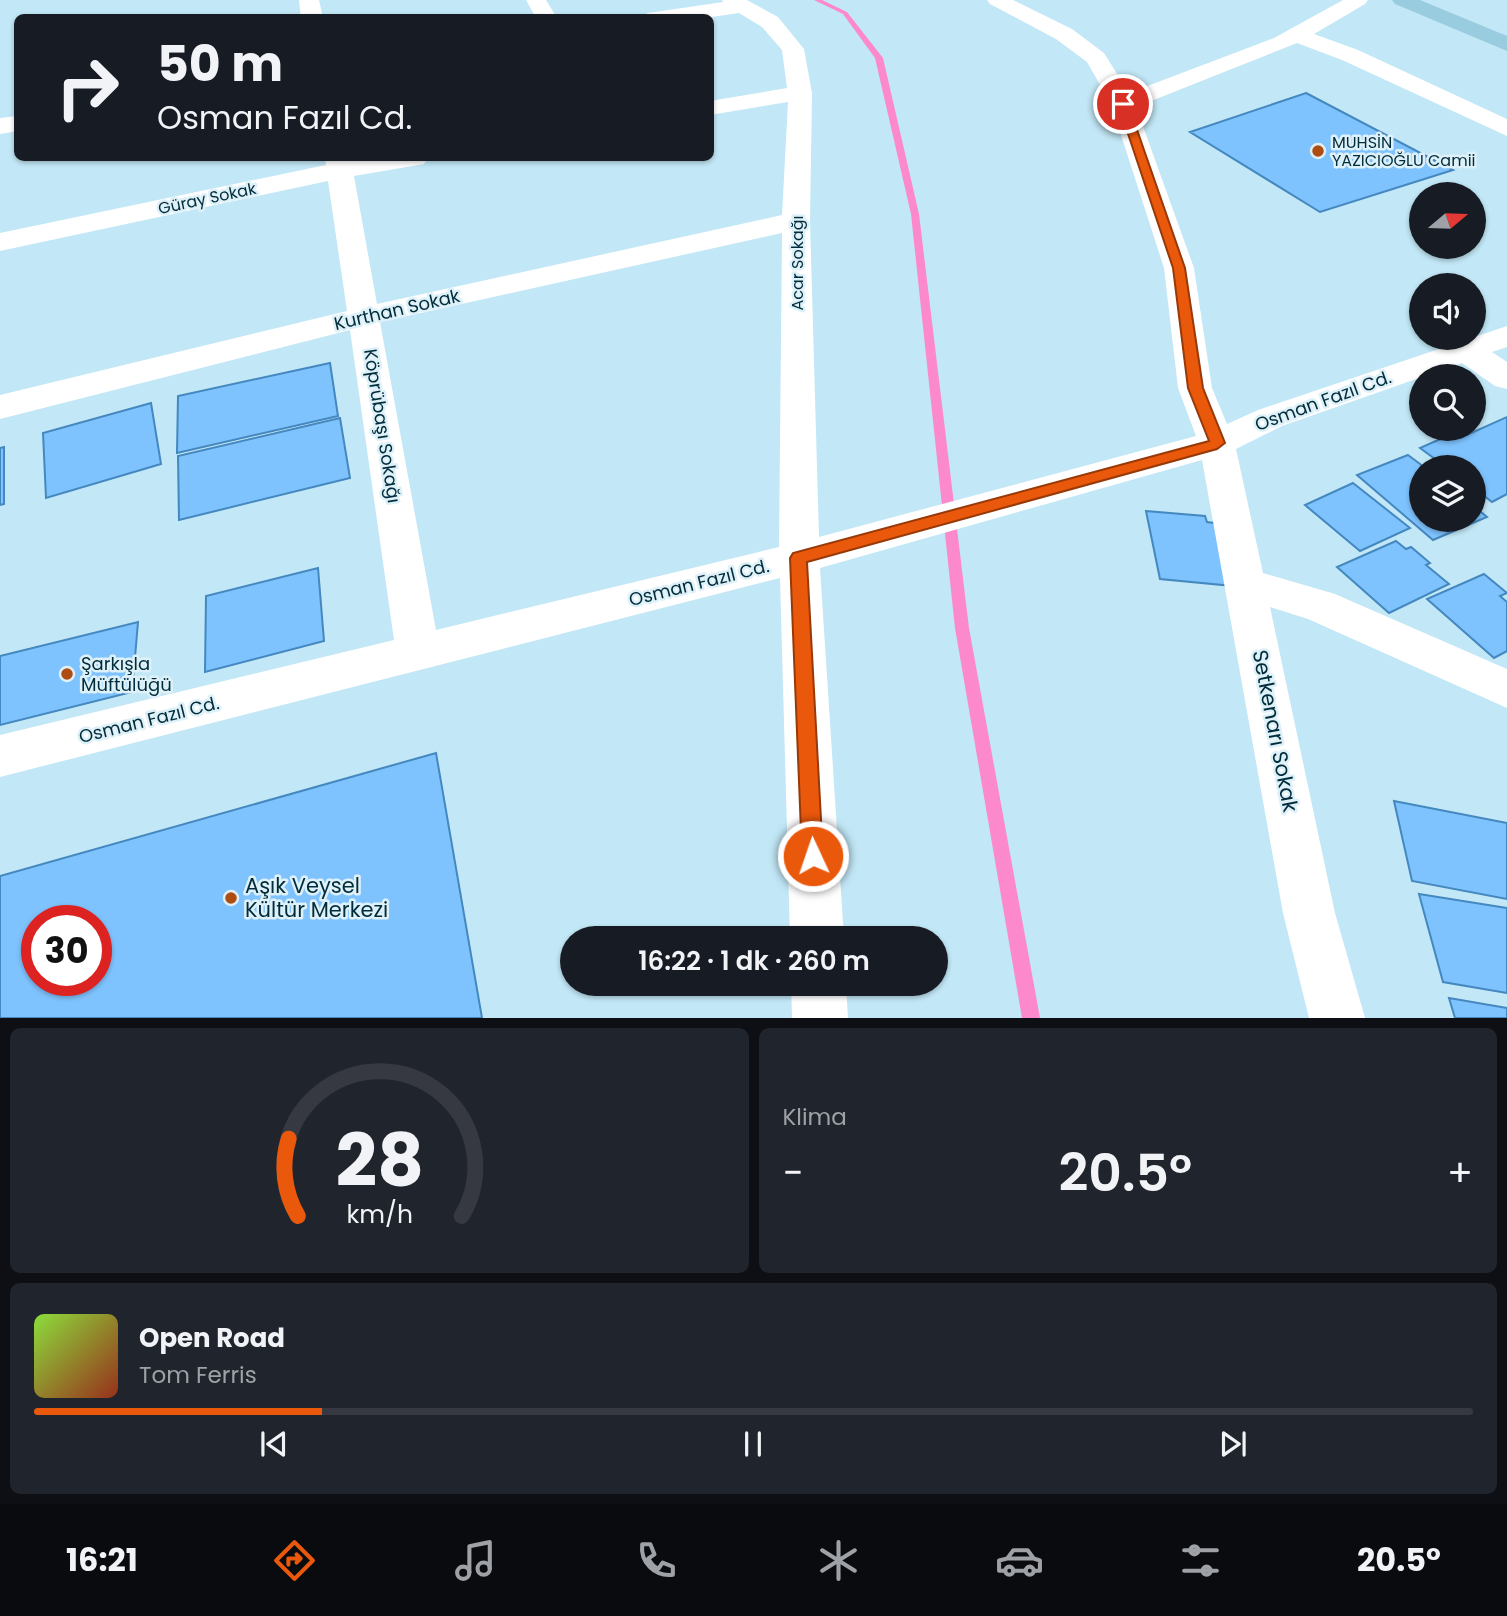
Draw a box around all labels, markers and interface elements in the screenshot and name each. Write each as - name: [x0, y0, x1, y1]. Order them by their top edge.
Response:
- text: 50 m: [157, 30, 283, 98]
- icon: right: [42, 42, 133, 133]
- pin: [1093, 74, 1153, 134]
- icon: arrive: [1104, 85, 1142, 123]
- text: Osman Fazıl Cd.: [157, 95, 412, 140]
- place label: MUHSİN YAZICIOĞLU Camii: [1332, 131, 1476, 172]
- marker: MUHSİN YAZICIOĞLU Camii: [1310, 143, 1326, 159]
- street label: Güray Sokak: [156, 177, 259, 220]
- north arrow: [1409, 182, 1486, 259]
- map controls: [1409, 182, 1486, 532]
- street label: Acar Sokağı: [786, 216, 809, 311]
- button: sound: [1409, 273, 1486, 350]
- street label: Kurthan Sokak: [332, 283, 463, 336]
- street label: Köprübaşı Sokağı: [358, 347, 407, 505]
- street label: Osman Fazıl Cd.: [1251, 364, 1395, 437]
- button: search: [1409, 364, 1486, 441]
- button: layers: [1409, 455, 1486, 532]
- street label: Osman Fazıl Cd.: [626, 553, 772, 612]
- street label: Setkenarı Sokak: [1246, 647, 1305, 815]
- place label: Şarkışla Müftülüğü: [81, 651, 172, 697]
- marker: Şarkışla Müftülüğü: [59, 666, 75, 682]
- street label: Osman Fazıl Cd.: [76, 690, 222, 749]
- position arrow: [776, 819, 850, 893]
- place label: Aşık Veysel Kültür Merkezi: [245, 871, 388, 924]
- marker: Aşık Veysel Kültür Merkezi: [223, 890, 239, 906]
- speed limit sign: 30: [21, 905, 112, 996]
- text: 16:22 · 1 dk · 260 m: [638, 943, 870, 979]
- text: Klima: [783, 1101, 847, 1133]
- text: 28: [335, 1111, 424, 1212]
- text: 20.5°: [1058, 1136, 1192, 1209]
- text: −: [783, 1146, 803, 1199]
- text: +: [1447, 1146, 1473, 1199]
- text: km/h: [346, 1197, 413, 1232]
- text: Open Road: [139, 1320, 285, 1356]
- text: Tom Ferris: [139, 1359, 257, 1391]
- icon: previous: [255, 1425, 293, 1463]
- icon: pause: [734, 1425, 772, 1463]
- icon: next: [1214, 1425, 1252, 1463]
- icon: directions: [270, 1536, 319, 1585]
- icon: music: [451, 1536, 500, 1585]
- icon: phone: [632, 1536, 681, 1585]
- icon: climate: [814, 1536, 863, 1585]
- icon: car: [995, 1536, 1044, 1585]
- icon: filters: [1176, 1536, 1225, 1585]
- text: 16:21: [66, 1537, 138, 1582]
- text: 20.5°: [1357, 1537, 1441, 1582]

